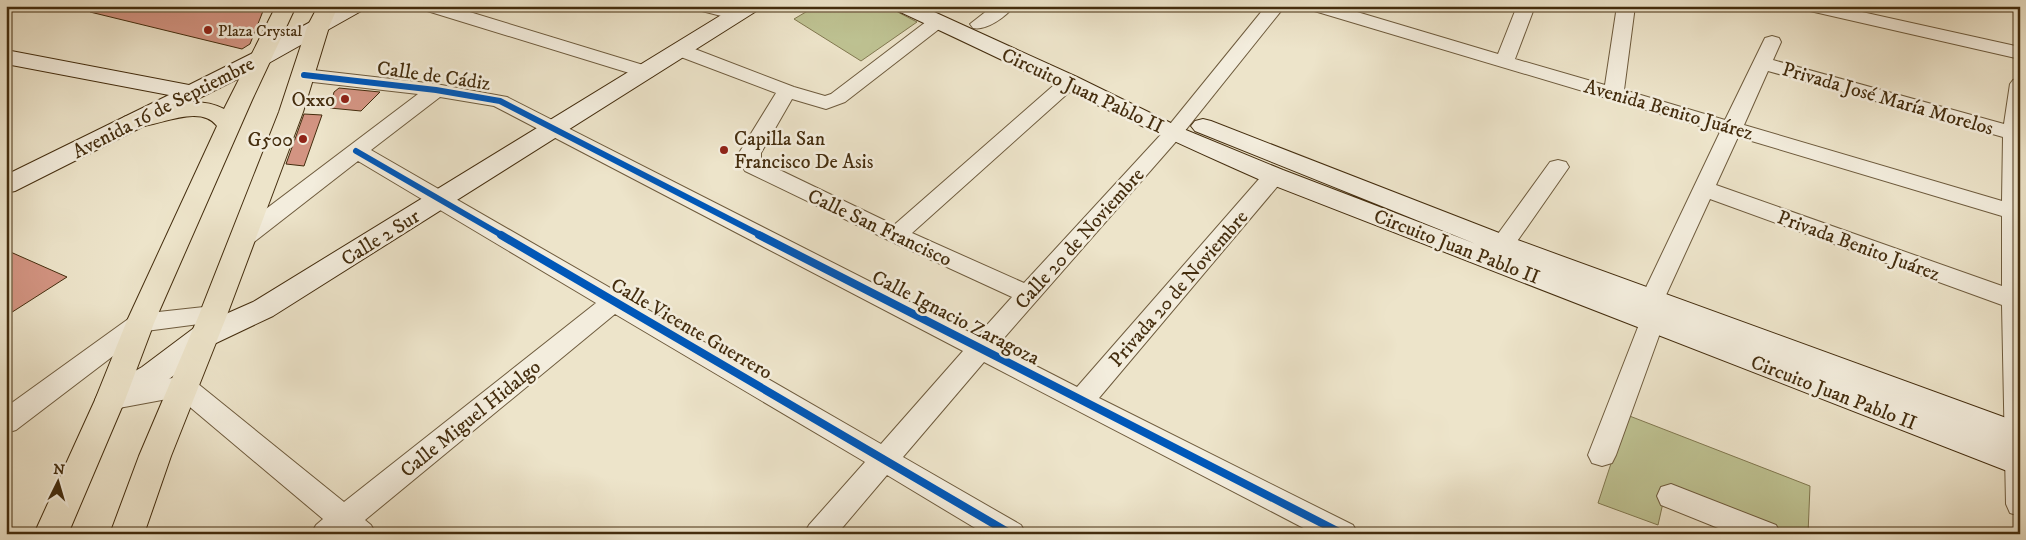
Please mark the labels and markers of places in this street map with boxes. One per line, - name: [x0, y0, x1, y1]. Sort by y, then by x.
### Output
- place label: Plaza Crystal: [218, 21, 302, 41]
- marker: Plaza Crystal: [202, 24, 214, 36]
- place label: Oxxo: [292, 88, 335, 113]
- marker: Oxxo: [339, 93, 351, 105]
- place label: Capilla San Francisco De Asis: [734, 127, 874, 175]
- place label: G500: [248, 128, 293, 153]
- marker: G500: [297, 133, 309, 145]
- marker: Capilla San Francisco De Asis: [718, 144, 730, 156]

